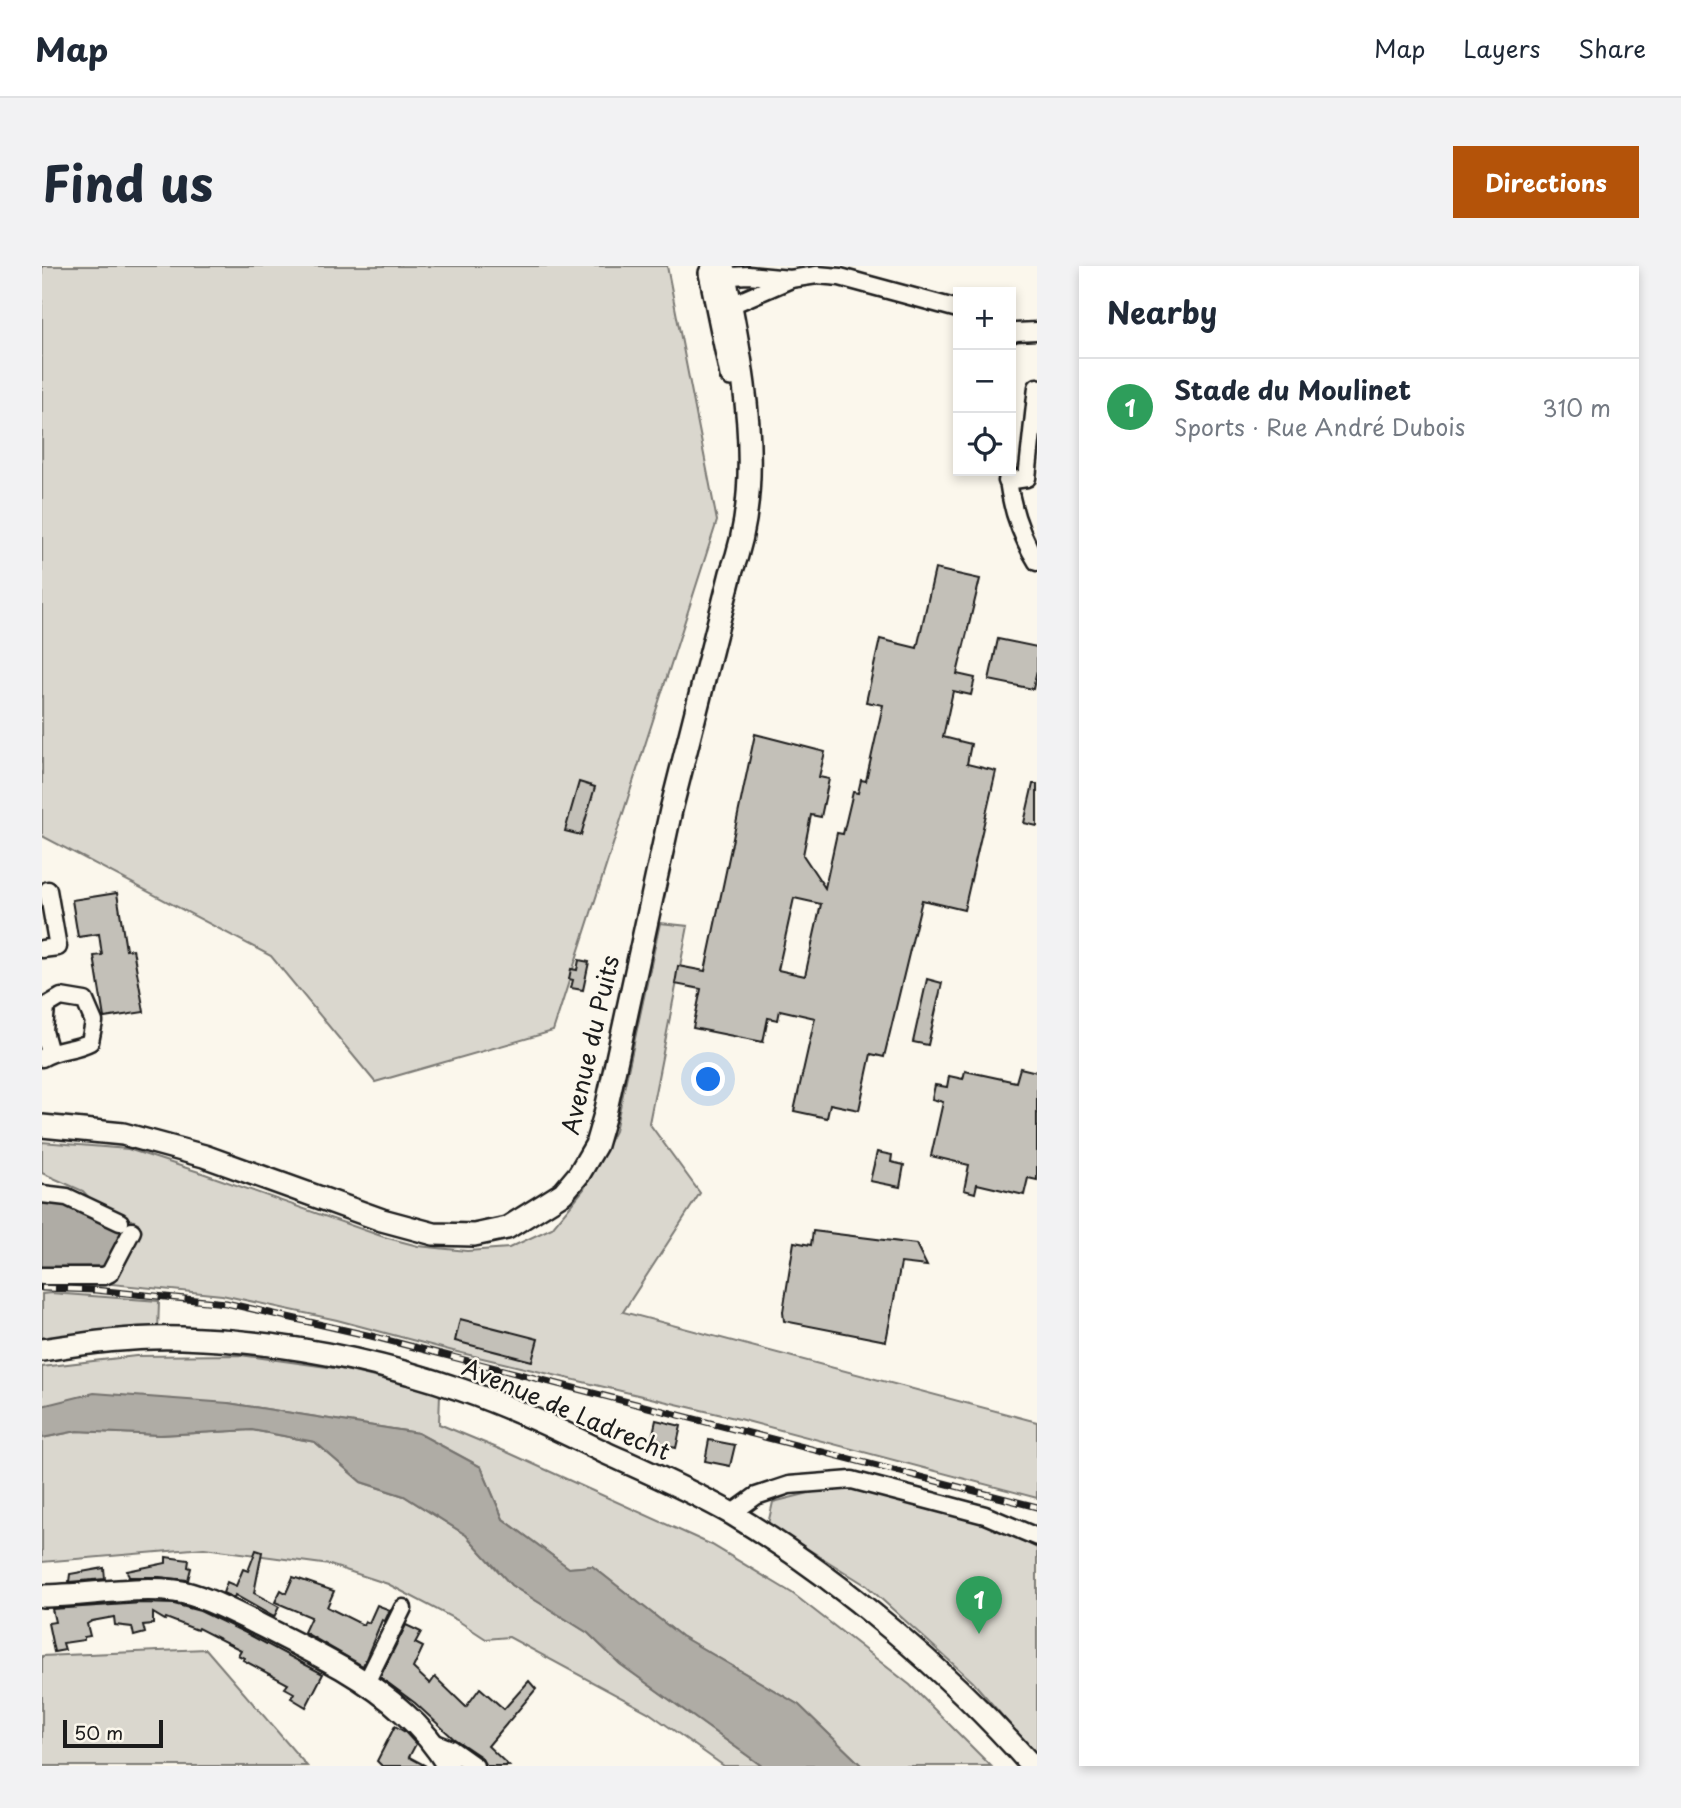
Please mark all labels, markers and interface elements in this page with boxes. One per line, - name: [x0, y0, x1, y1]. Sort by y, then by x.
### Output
- text: Map: [35, 23, 108, 73]
- text: Map: [1374, 30, 1425, 66]
- text: Layers: [1463, 30, 1540, 66]
- text: Share: [1578, 30, 1646, 66]
- text: Find us: [42, 145, 213, 219]
- button: Directions: [1453, 146, 1639, 218]
- map controls: [953, 287, 1016, 476]
- button: +: [953, 287, 1016, 350]
- text: Nearby: [1107, 289, 1217, 334]
- button: −: [953, 350, 1016, 413]
- text: Stade du Moulinet: [1174, 370, 1411, 409]
- text: 1: [1125, 390, 1136, 425]
- text: 310 m: [1542, 390, 1611, 425]
- text: Sports · Rue André Dubois: [1174, 409, 1465, 444]
- button: locate: [953, 413, 1016, 476]
- street label: Avenue du Puits: [551, 951, 627, 1138]
- your location: [691, 1062, 725, 1096]
- street label: Avenue de Ladrecht: [457, 1348, 676, 1468]
- pin: 1: [956, 1576, 1002, 1634]
- scale bar: [63, 1717, 163, 1749]
- text: 50 m: [74, 1718, 123, 1746]

